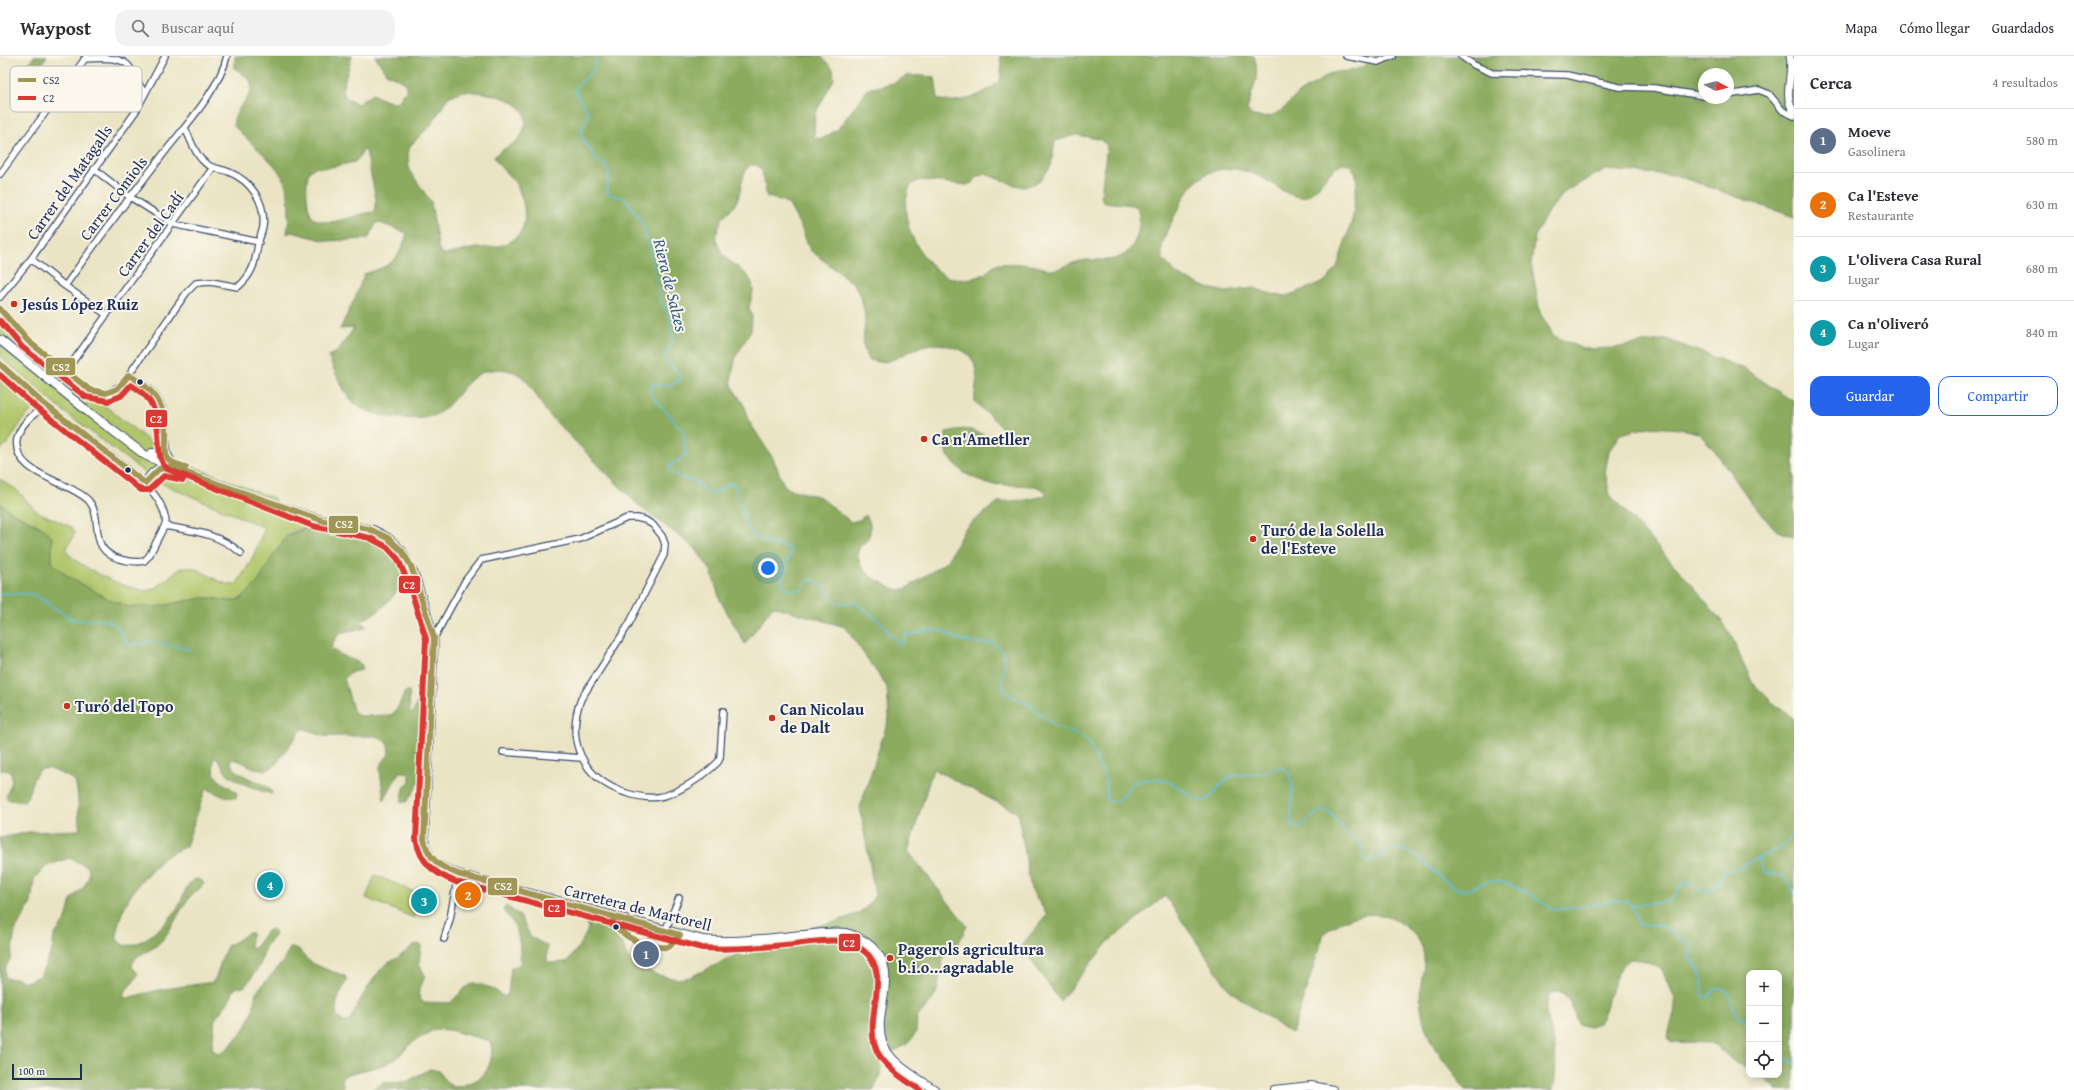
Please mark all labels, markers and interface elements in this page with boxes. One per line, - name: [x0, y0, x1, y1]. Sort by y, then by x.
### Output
- search box: [115, 10, 395, 46]
- text: Waypost: [20, 14, 91, 42]
- icon: search: [129, 17, 151, 39]
- text: Buscar aquí: [161, 17, 234, 38]
- text: Mapa: [1845, 18, 1877, 38]
- text: Cómo llegar: [1899, 18, 1970, 38]
- text: Guardados: [1992, 18, 2054, 38]
- legend: [10, 66, 142, 112]
- north arrow: [1698, 68, 1734, 104]
- text: Cerca: [1810, 70, 1852, 95]
- text: CS2: [43, 72, 60, 88]
- text: 4 resultados: [1992, 73, 2058, 92]
- text: C2: [43, 90, 54, 106]
- street label: Carrer del Matagalls: [20, 120, 118, 244]
- text: Moeve: [1848, 121, 1891, 142]
- text: 1: [1820, 131, 1826, 150]
- text: 580 m: [2026, 131, 2058, 150]
- text: Gasolinera: [1848, 142, 1906, 161]
- street label: Carrer Comiols: [73, 151, 153, 245]
- text: Ca l'Esteve: [1848, 185, 1919, 206]
- street label: Carrer del Cadí: [111, 186, 189, 282]
- text: 2: [1820, 195, 1826, 214]
- text: 630 m: [2026, 195, 2058, 214]
- text: Restaurante: [1848, 206, 1914, 225]
- water label: Riera de Salzes: [647, 235, 695, 335]
- text: L'Olivera Casa Rural: [1848, 249, 1982, 270]
- text: 3: [1820, 259, 1826, 278]
- text: 680 m: [2026, 259, 2058, 278]
- text: Lugar: [1848, 270, 1879, 289]
- place label: Jesús López Ruiz: [19, 292, 139, 316]
- marker: Jesús López Ruiz: [9, 299, 19, 309]
- text: Ca n'Oliveró: [1848, 313, 1929, 334]
- text: 4: [1820, 323, 1826, 342]
- text: 840 m: [2026, 323, 2058, 342]
- text: Lugar: [1848, 334, 1879, 353]
- line badge: CS2: [45, 357, 76, 376]
- text: CS2: [52, 359, 70, 375]
- button: Guardar: [1810, 376, 1930, 416]
- button: Compartir: [1938, 376, 2058, 416]
- unlabelled marker: [135, 377, 145, 387]
- line badge: C2: [145, 409, 168, 428]
- text: C2: [150, 411, 162, 427]
- place label: Ca n'Ametller: [932, 427, 1030, 451]
- marker: Ca n'Ametller: [919, 434, 929, 444]
- unlabelled marker: [123, 465, 133, 475]
- line badge: CS2: [328, 515, 359, 534]
- text: CS2: [335, 516, 353, 532]
- place label: Turó de la Solella de l'Esteve: [1261, 518, 1385, 560]
- marker: Turó de la Solella de l'Esteve: [1248, 534, 1258, 544]
- your location: [758, 558, 778, 578]
- line badge: C2: [398, 575, 421, 594]
- text: C2: [403, 577, 415, 593]
- place label: Turó del Topo: [75, 694, 174, 718]
- place label: Can Nicolau de Dalt: [780, 697, 865, 739]
- marker: Turó del Topo: [62, 701, 72, 711]
- marker: Can Nicolau de Dalt: [767, 713, 777, 723]
- pin: 4: [257, 870, 283, 900]
- line badge: CS2: [487, 877, 518, 896]
- street label: Carretera de Martorell: [562, 877, 715, 937]
- text: CS2: [494, 878, 512, 894]
- pin: 2: [455, 880, 481, 910]
- pin: 3: [411, 886, 437, 916]
- line badge: C2: [543, 899, 566, 918]
- text: C2: [548, 900, 560, 916]
- unlabelled marker: [611, 922, 621, 932]
- line badge: C2: [838, 933, 861, 952]
- text: C2: [843, 935, 855, 951]
- place label: Pagerols agricultura b.i.o...agradable: [898, 937, 1045, 979]
- pin: 1: [633, 939, 659, 969]
- marker: Pagerols agricultura b.i.o...agradable: [885, 953, 895, 963]
- map controls: [1746, 970, 1782, 1078]
- button: +: [1746, 970, 1782, 1006]
- button: −: [1746, 1006, 1782, 1042]
- button: locate: [1746, 1042, 1782, 1078]
- scale bar: [12, 1062, 82, 1081]
- text: 100 m: [18, 1063, 45, 1079]

